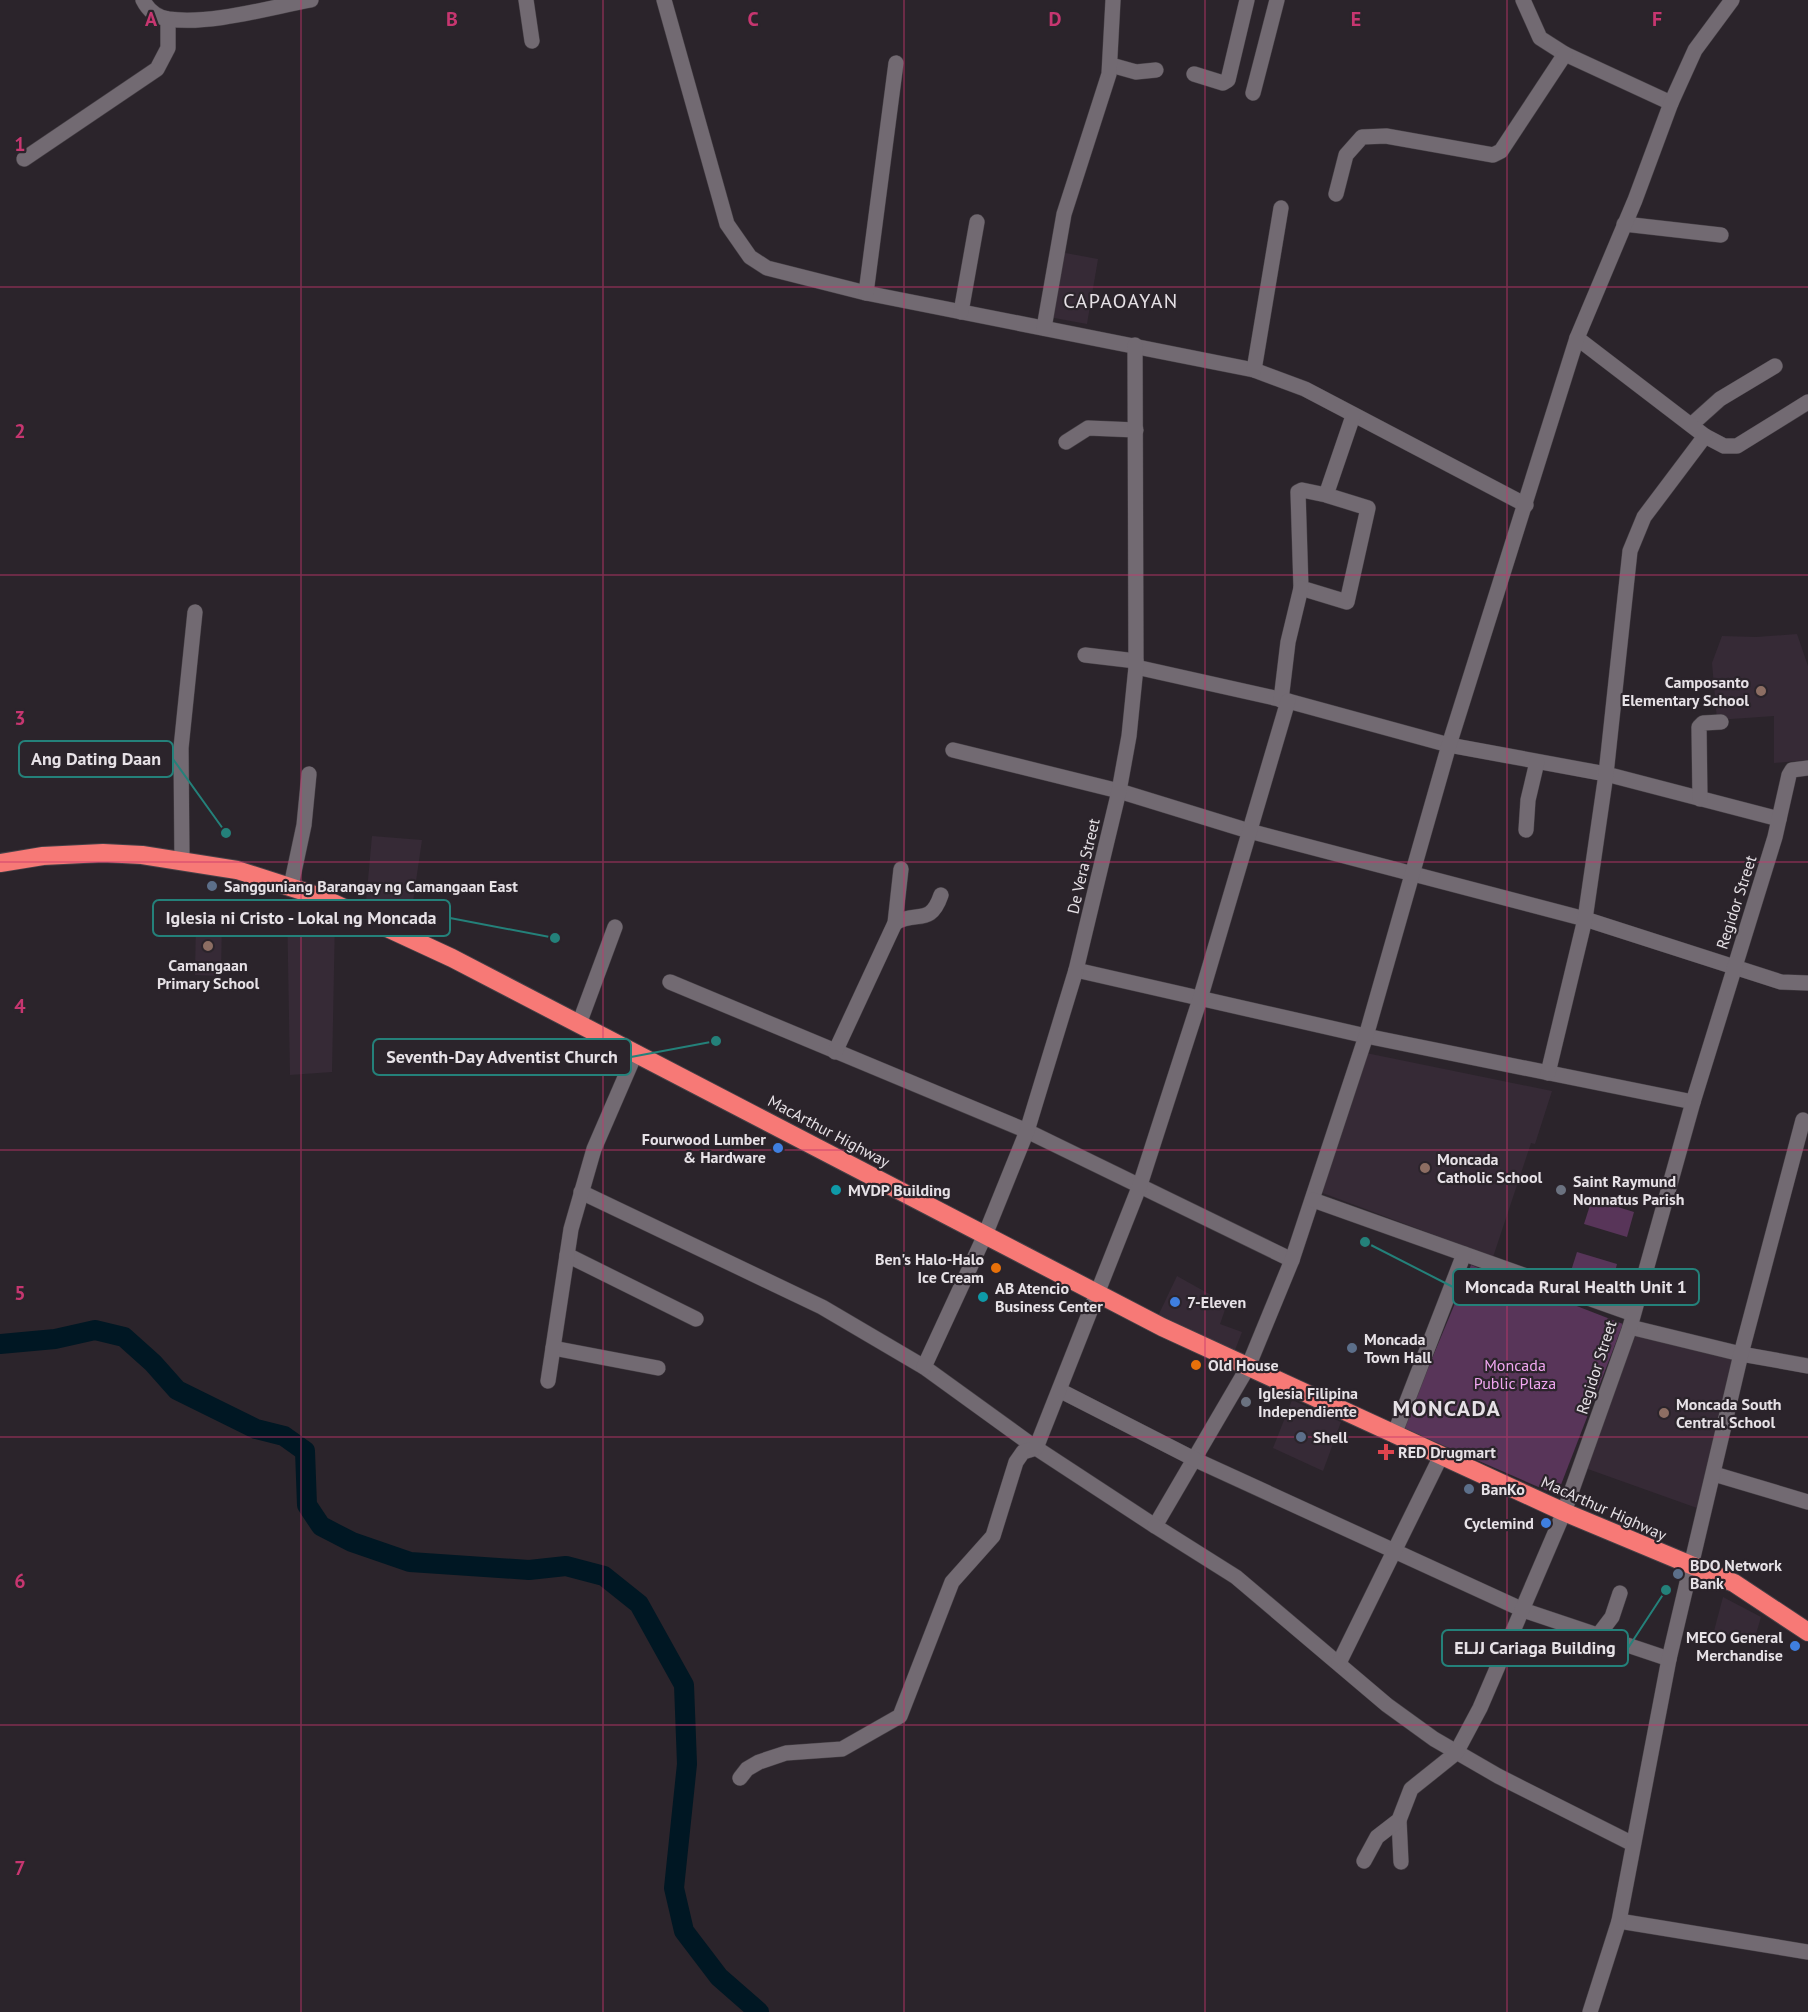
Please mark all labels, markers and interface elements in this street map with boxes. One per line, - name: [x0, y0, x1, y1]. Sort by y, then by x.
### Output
- text: A: [145, 6, 158, 32]
- text: B: [446, 6, 458, 32]
- text: C: [747, 6, 759, 32]
- text: D: [1049, 6, 1062, 32]
- text: E: [1351, 6, 1361, 32]
- text: F: [1652, 6, 1662, 32]
- text: 1: [14, 131, 26, 157]
- district label: CAPAOAYAN: [1063, 288, 1179, 314]
- text: 2: [14, 418, 26, 444]
- place label: Camposanto Elementary School: [1622, 672, 1749, 710]
- marker: Camposanto Elementary School: [1754, 684, 1768, 698]
- text: 3: [14, 705, 26, 731]
- callout: Ang Dating Daan: [19, 741, 173, 777]
- text: Ang Dating Daan: [31, 747, 161, 770]
- street label: De Vera Street: [1062, 816, 1104, 916]
- street label: Regidor Street: [1711, 852, 1761, 951]
- place label: Sangguniang Barangay ng Camangaan East: [224, 876, 518, 896]
- marker: Sangguniang Barangay ng Camangaan East: [205, 879, 219, 893]
- callout: Iglesia ni Cristo - Lokal ng Moncada: [153, 900, 450, 936]
- text: Iglesia ni Cristo - Lokal ng Moncada: [165, 906, 437, 929]
- marker: Camangaan Primary School: [201, 939, 215, 953]
- place label: Camangaan Primary School: [157, 955, 259, 993]
- text: 4: [14, 993, 26, 1019]
- callout: Seventh-Day Adventist Church: [373, 1039, 631, 1075]
- text: Seventh-Day Adventist Church: [386, 1045, 618, 1068]
- street label: MacArthur Highway: [765, 1090, 894, 1172]
- place label: Fourwood Lumber & Hardware: [642, 1129, 766, 1167]
- marker: Fourwood Lumber & Hardware: [771, 1141, 785, 1155]
- place label: Moncada Catholic School: [1437, 1149, 1543, 1187]
- marker: Moncada Catholic School: [1418, 1161, 1432, 1175]
- place label: Saint Raymund Nonnatus Parish: [1573, 1171, 1685, 1209]
- place label: MVDP Building: [848, 1180, 951, 1200]
- marker: MVDP Building: [829, 1183, 843, 1197]
- marker: Saint Raymund Nonnatus Parish: [1554, 1183, 1568, 1197]
- place label: Ben's Halo-Halo Ice Cream: [875, 1249, 984, 1287]
- marker: Ben's Halo-Halo Ice Cream: [989, 1261, 1003, 1275]
- callout: Moncada Rural Health Unit 1: [1453, 1269, 1699, 1305]
- text: Moncada Rural Health Unit 1: [1465, 1275, 1687, 1298]
- place label: AB Atencio Business Center: [995, 1278, 1103, 1316]
- text: 5: [14, 1280, 26, 1306]
- marker: AB Atencio Business Center: [976, 1290, 990, 1304]
- place label: 7-Eleven: [1187, 1292, 1246, 1312]
- marker: 7-Eleven: [1168, 1295, 1182, 1309]
- street label: Regidor Street: [1571, 1317, 1621, 1416]
- place label: Moncada Town Hall: [1364, 1329, 1432, 1367]
- marker: Moncada Town Hall: [1345, 1341, 1359, 1355]
- place label: Old House: [1208, 1355, 1279, 1375]
- park label: Moncada Public Plaza: [1474, 1355, 1556, 1393]
- marker: Old House: [1189, 1358, 1203, 1372]
- place label: Iglesia Filipina Independiente: [1258, 1383, 1358, 1421]
- district label: MONCADA: [1393, 1394, 1501, 1422]
- place label: Moncada South Central School: [1676, 1394, 1782, 1432]
- marker: Iglesia Filipina Independiente: [1239, 1395, 1253, 1409]
- marker: Moncada South Central School: [1657, 1406, 1671, 1420]
- place label: Shell: [1313, 1427, 1348, 1447]
- marker: Shell: [1294, 1430, 1308, 1444]
- place label: RED Drugmart: [1398, 1442, 1496, 1462]
- marker: RED Drugmart: [1379, 1445, 1393, 1459]
- street label: MacArthur Highway: [1538, 1471, 1670, 1545]
- place label: BanKo: [1481, 1479, 1525, 1499]
- marker: BanKo: [1462, 1482, 1476, 1496]
- place label: Cyclemind: [1464, 1513, 1534, 1533]
- marker: Cyclemind: [1539, 1516, 1553, 1530]
- place label: BDO Network Bank: [1690, 1555, 1782, 1593]
- marker: BDO Network Bank: [1671, 1567, 1685, 1581]
- text: 6: [14, 1568, 26, 1594]
- place label: MECO General Merchandise: [1686, 1627, 1783, 1665]
- callout: ELJJ Cariaga Building: [1442, 1630, 1628, 1666]
- text: ELJJ Cariaga Building: [1454, 1636, 1616, 1659]
- marker: MECO General Merchandise: [1788, 1639, 1802, 1653]
- text: 7: [14, 1855, 26, 1881]

